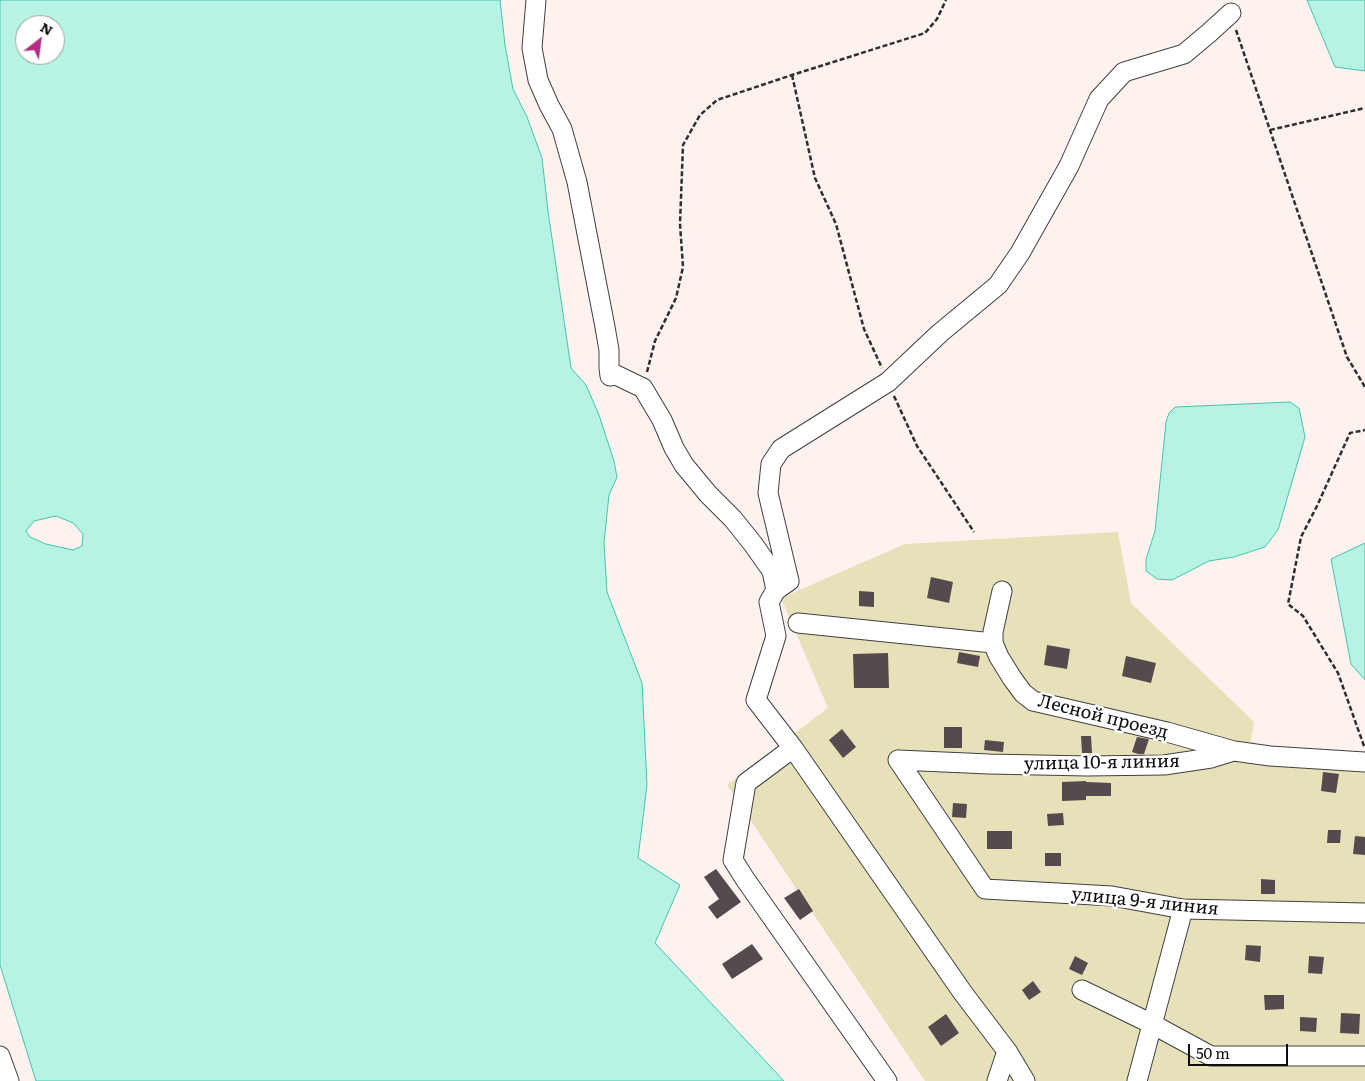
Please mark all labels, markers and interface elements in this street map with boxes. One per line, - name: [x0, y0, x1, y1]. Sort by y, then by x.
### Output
- north arrow: [15, 15, 65, 65]
- text: N: [37, 16, 57, 39]
- street label: Лесной проезд: [1036, 690, 1170, 744]
- street label: улица 10-я линия: [1024, 751, 1180, 775]
- street label: улица 9-я линия: [1070, 884, 1220, 920]
- scale bar: [1190, 1034, 1290, 1066]
- text: 50 m: [1196, 1041, 1230, 1064]

